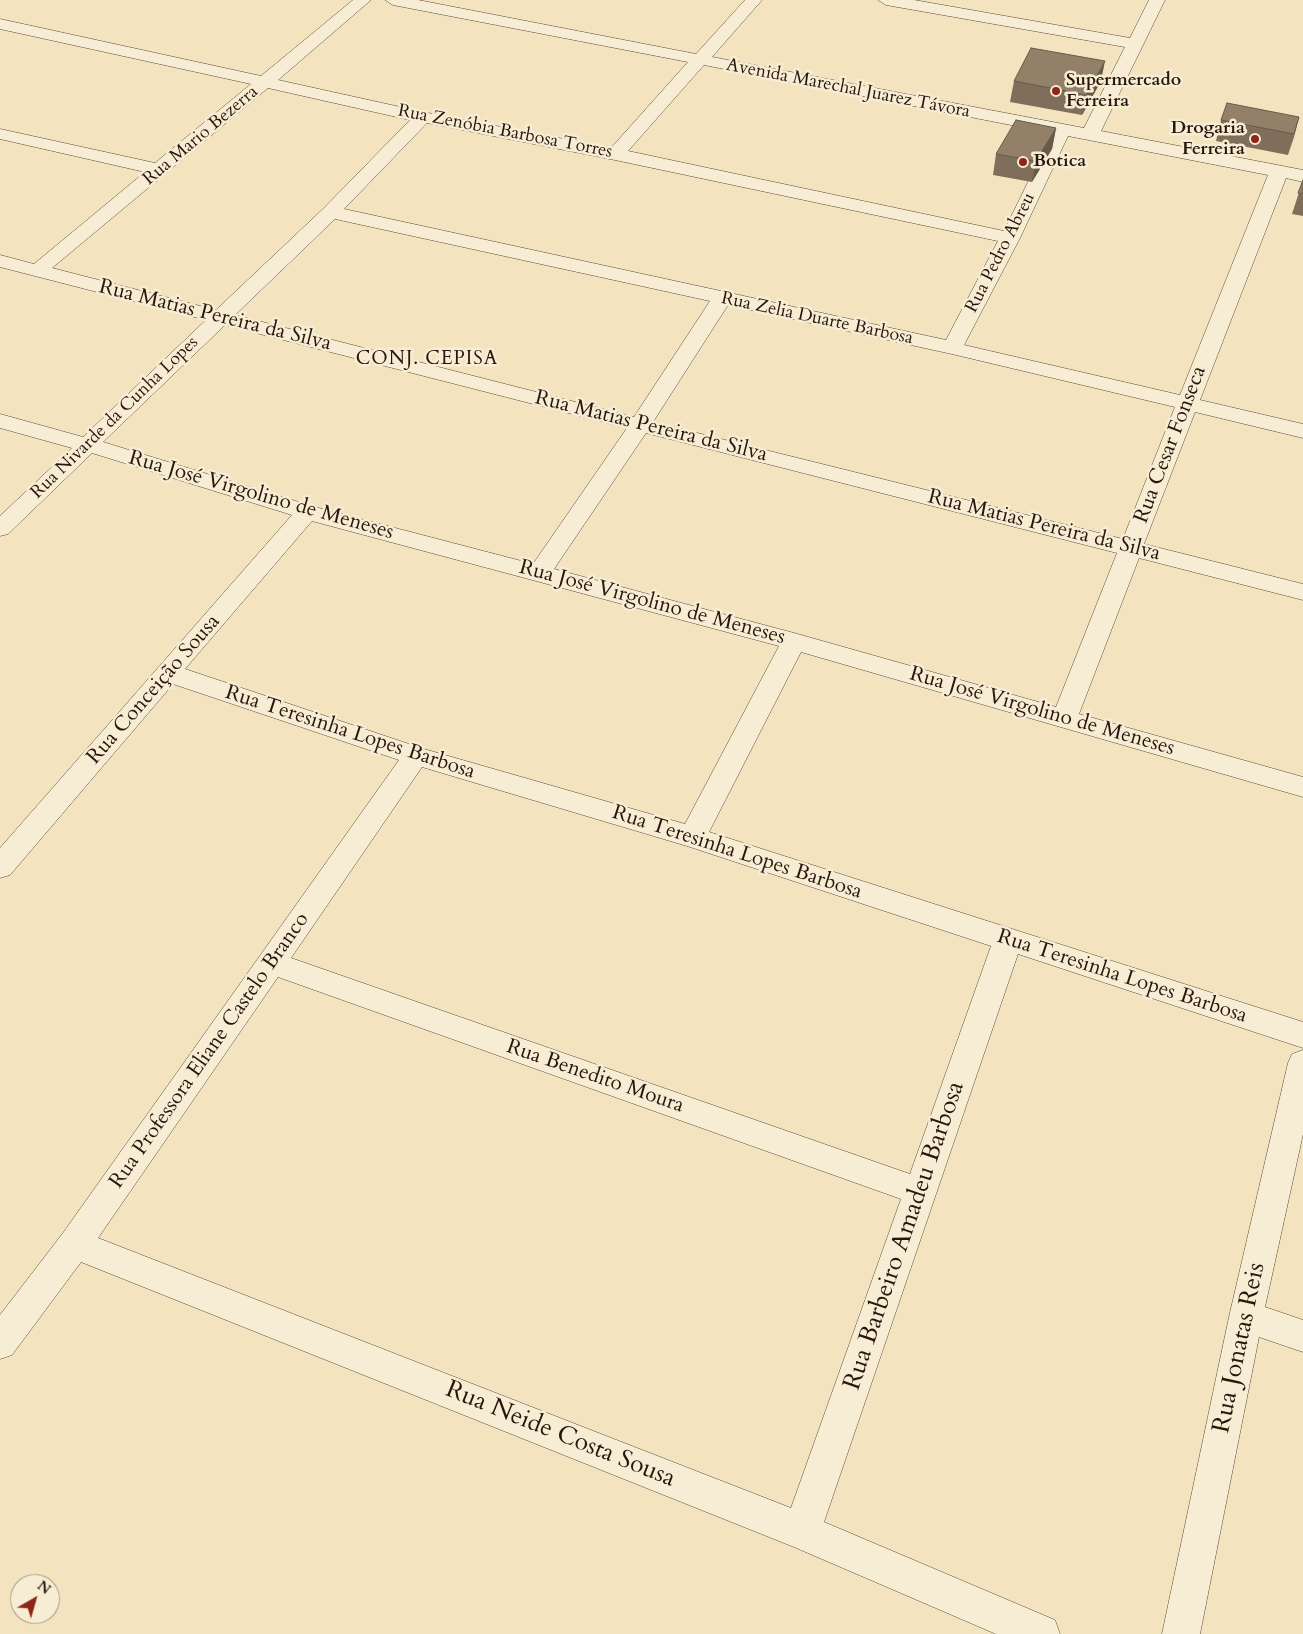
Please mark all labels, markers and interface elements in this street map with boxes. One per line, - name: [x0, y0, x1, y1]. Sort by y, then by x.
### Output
- street label: Avenida Marechal Juarez Távora: [724, 55, 972, 123]
- place label: Supermercado Ferreira: [1066, 70, 1181, 112]
- street label: Rua Mario Bezerra: [139, 82, 263, 190]
- marker: Supermercado Ferreira: [1050, 85, 1062, 97]
- street label: Rua Zenóbia Barbosa Torres: [396, 101, 614, 163]
- place label: Drogaria Ferreira: [1171, 118, 1245, 160]
- marker: Drogaria Ferreira: [1249, 133, 1261, 145]
- place label: Botica: [1033, 151, 1086, 173]
- marker: Botica: [1017, 156, 1029, 168]
- street label: Rua Pedro Abreu: [962, 189, 1040, 317]
- street label: Rua Matias Pereira da Silva: [96, 275, 334, 357]
- street label: Rua Zelia Duarte Barbosa: [719, 288, 915, 350]
- street label: Rua Nivarde da Cunha Lopes: [27, 332, 203, 504]
- district label: CONJ. CEPISA: [354, 349, 500, 371]
- street label: Rua Cesar Fonseca: [1129, 363, 1213, 527]
- street label: Rua Matias Pereira da Silva: [532, 386, 770, 468]
- street label: Rua José Virgolino de Meneses: [126, 446, 396, 546]
- street label: Rua Matias Pereira da Silva: [925, 485, 1163, 567]
- street label: Rua José Virgolino de Meneses: [516, 555, 788, 651]
- street label: Rua Conceição Sousa: [82, 610, 226, 770]
- street label: Rua José Virgolino de Meneses: [907, 662, 1177, 762]
- street label: Rua Teresinha Lopes Barbosa: [222, 681, 478, 785]
- street label: Rua Teresinha Lopes Barbosa: [609, 801, 865, 905]
- street label: Rua Professora Eliane Castelo Branco: [105, 908, 315, 1194]
- street label: Rua Teresinha Lopes Barbosa: [994, 925, 1250, 1029]
- street label: Rua Benedito Moura: [503, 1035, 687, 1119]
- street label: Rua Barbeiro Amadeu Barbosa: [838, 1078, 972, 1394]
- street label: Rua Jonatas Reis: [1207, 1260, 1273, 1436]
- street label: Rua Neide Costa Sousa: [441, 1375, 679, 1495]
- north arrow: [10, 1574, 60, 1624]
- text: N: [33, 1576, 55, 1599]

